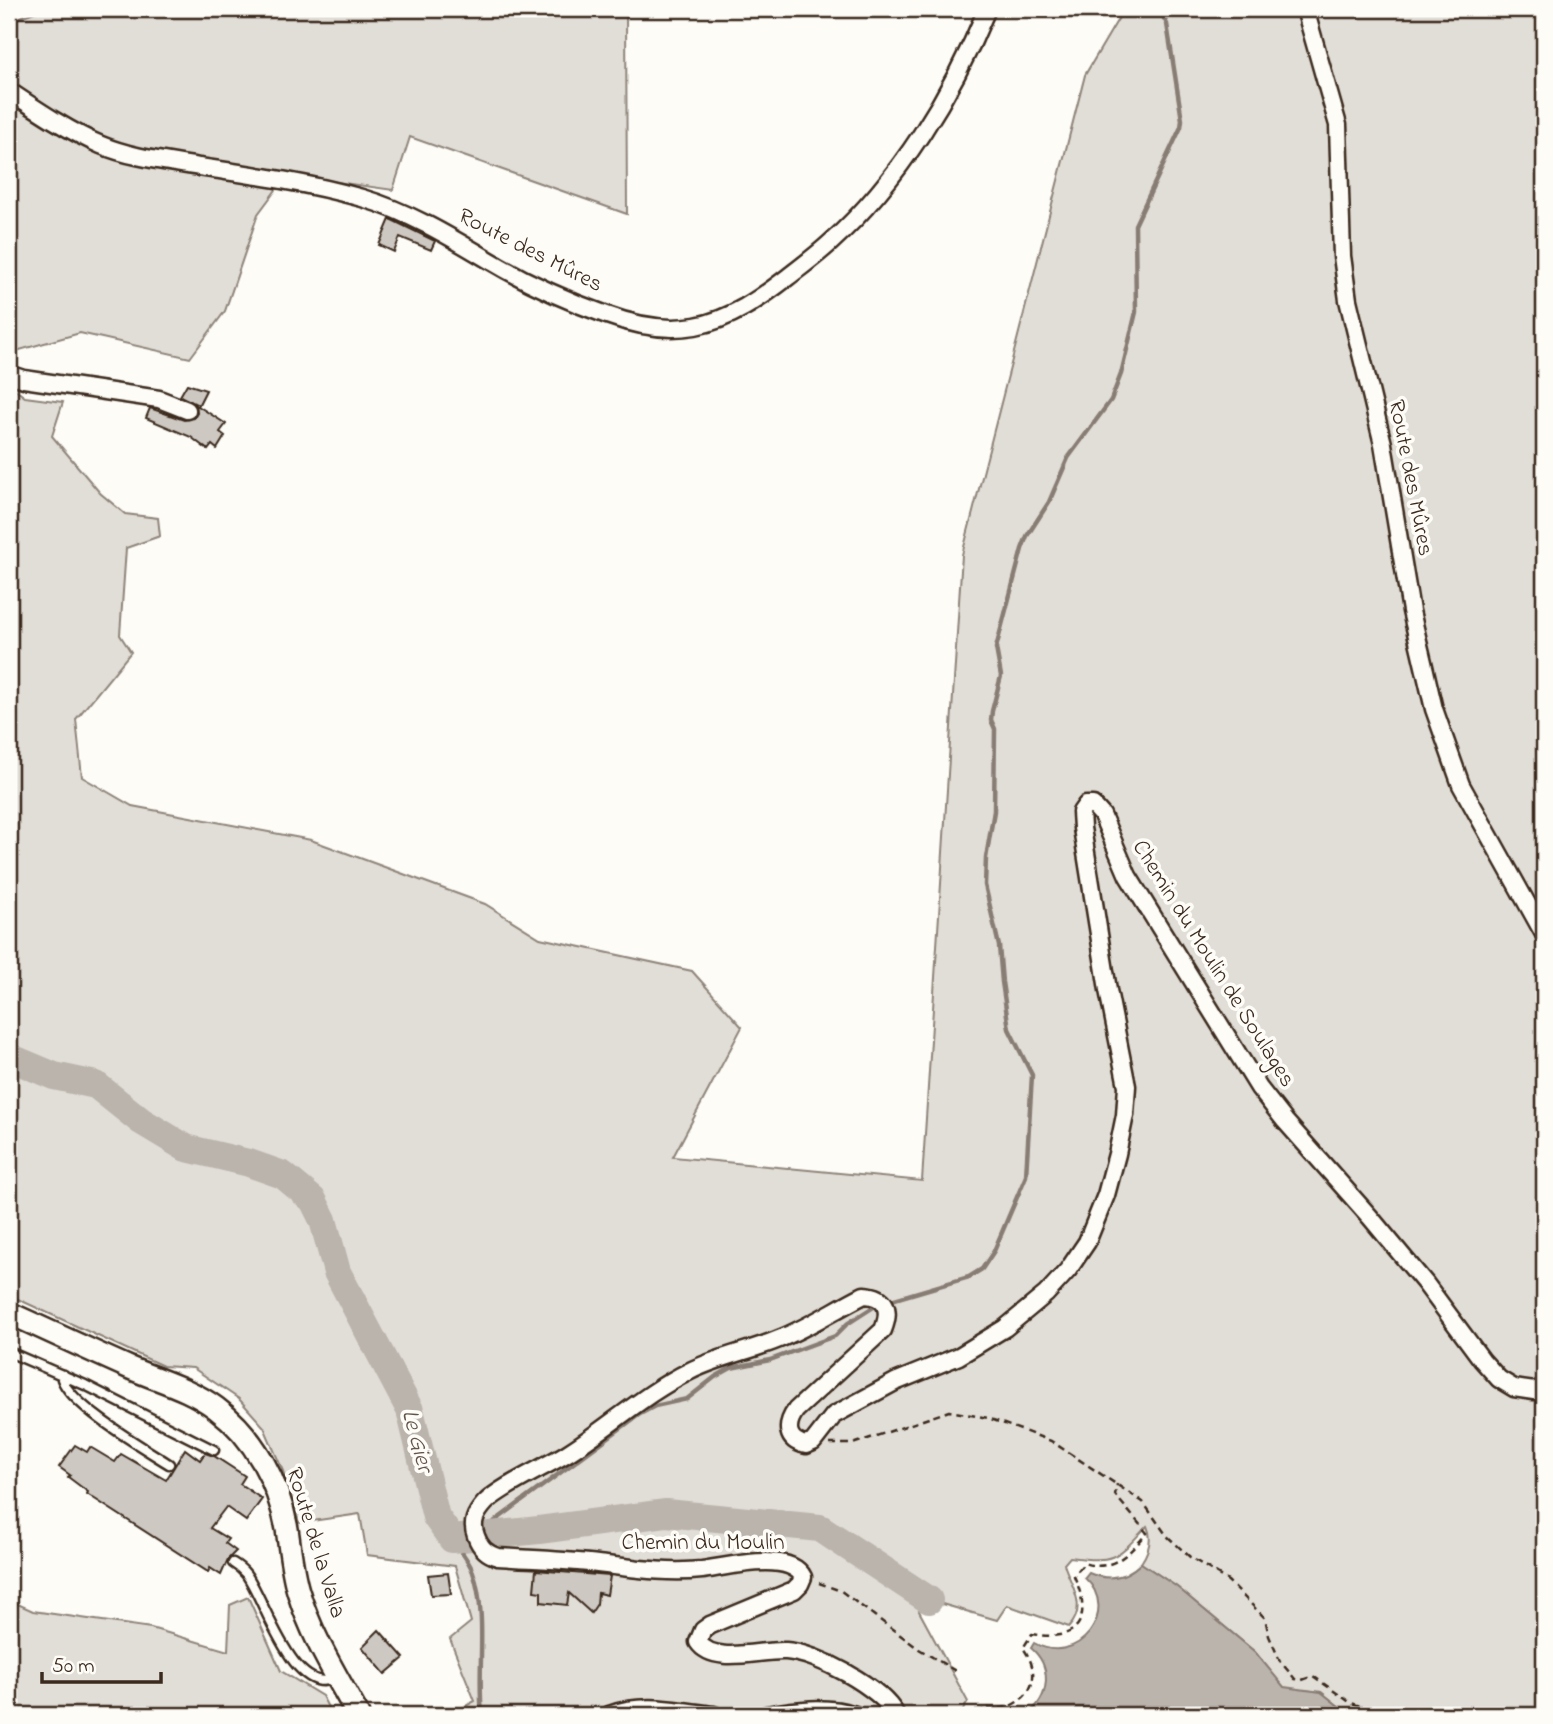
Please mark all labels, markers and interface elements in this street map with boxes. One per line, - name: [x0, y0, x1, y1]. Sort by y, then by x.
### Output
- street label: Route des Mûres: [452, 200, 608, 302]
- street label: Route des Mûres: [1379, 397, 1441, 559]
- street label: Chemin du Moulin de Soulages: [1122, 834, 1303, 1095]
- water label: Le Gier: [391, 1406, 442, 1479]
- street label: Route de la Valla: [276, 1464, 354, 1622]
- street label: Chemin du Moulin: [621, 1527, 785, 1560]
- scale bar: [42, 1640, 161, 1684]
- text: 50 m: [52, 1652, 95, 1682]

